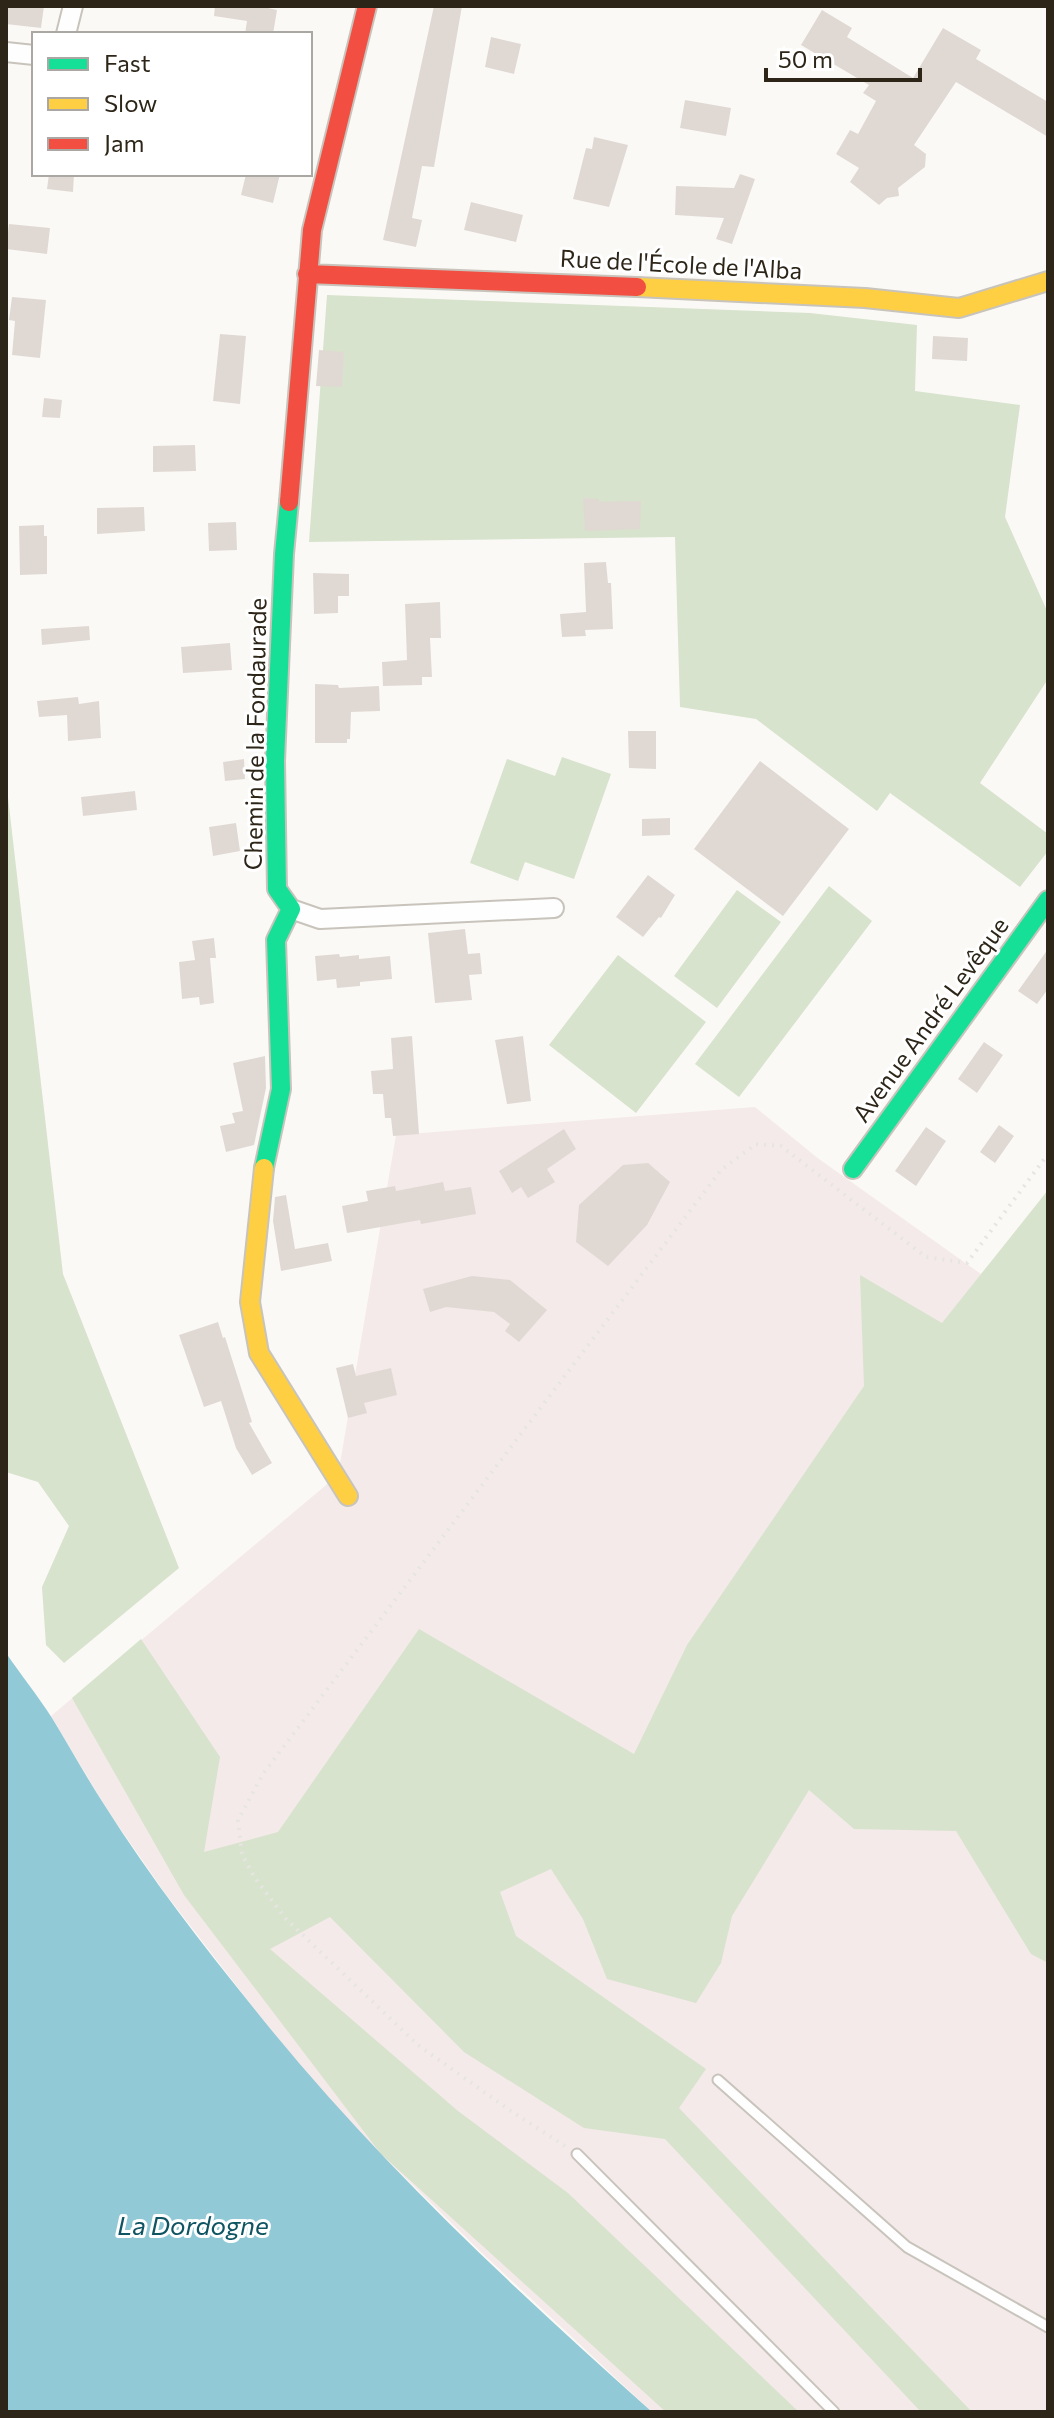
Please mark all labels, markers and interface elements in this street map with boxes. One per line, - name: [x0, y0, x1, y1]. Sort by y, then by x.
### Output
- legend: [32, 32, 312, 176]
- scale bar: [766, 32, 920, 82]
- text: 50 m: [778, 44, 833, 73]
- text: Fast: [104, 48, 151, 77]
- text: Slow: [104, 88, 157, 117]
- text: Jam: [104, 128, 144, 157]
- street label: Rue de l'École de l'Alba: [559, 243, 803, 284]
- street label: Chemin de la Fondaurade: [238, 598, 271, 870]
- street label: Avenue André Levêque: [846, 911, 1014, 1127]
- water label: La Dordogne: [117, 2209, 269, 2240]

